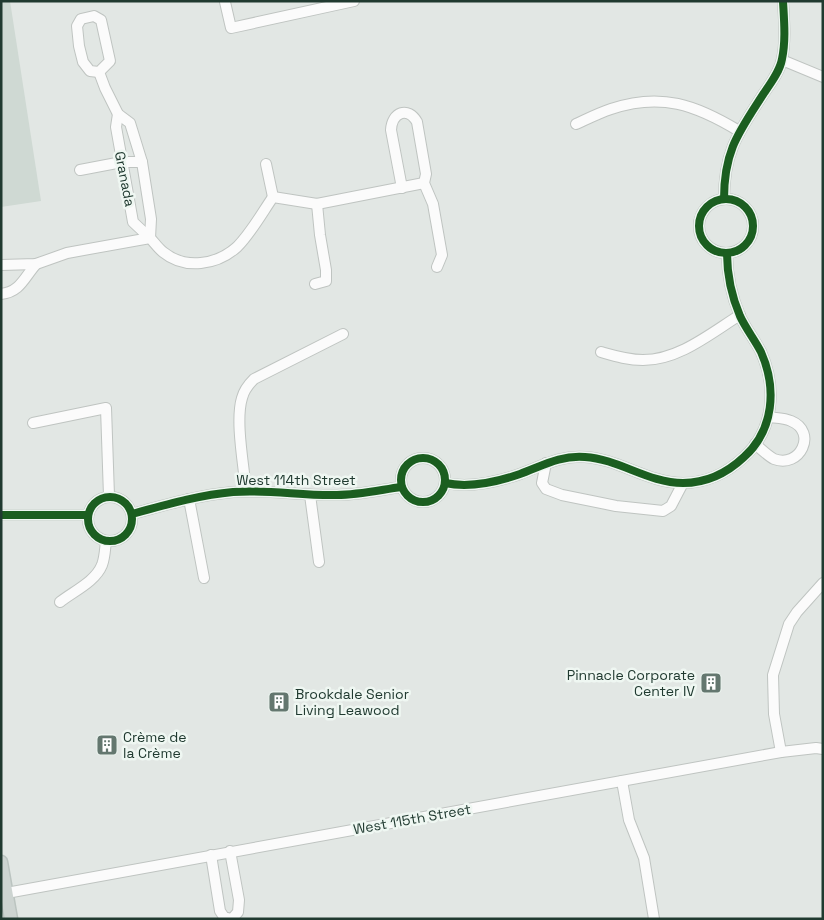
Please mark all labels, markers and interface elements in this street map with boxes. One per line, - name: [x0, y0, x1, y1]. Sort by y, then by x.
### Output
- street label: Granada: [111, 150, 139, 208]
- street label: West 114th Street: [236, 471, 356, 489]
- place label: Pinnacle Corporate Center IV: [567, 666, 695, 700]
- building icon: Pinnacle Corporate Center IV: [699, 671, 723, 695]
- place label: Brookdale Senior Living Leawood: [295, 685, 409, 719]
- building icon: Brookdale Senior Living Leawood: [267, 690, 291, 714]
- place label: Crème de la Crème: [123, 728, 187, 762]
- building icon: Crème de la Crème: [95, 733, 119, 757]
- street label: West 115th Street: [352, 800, 472, 838]

